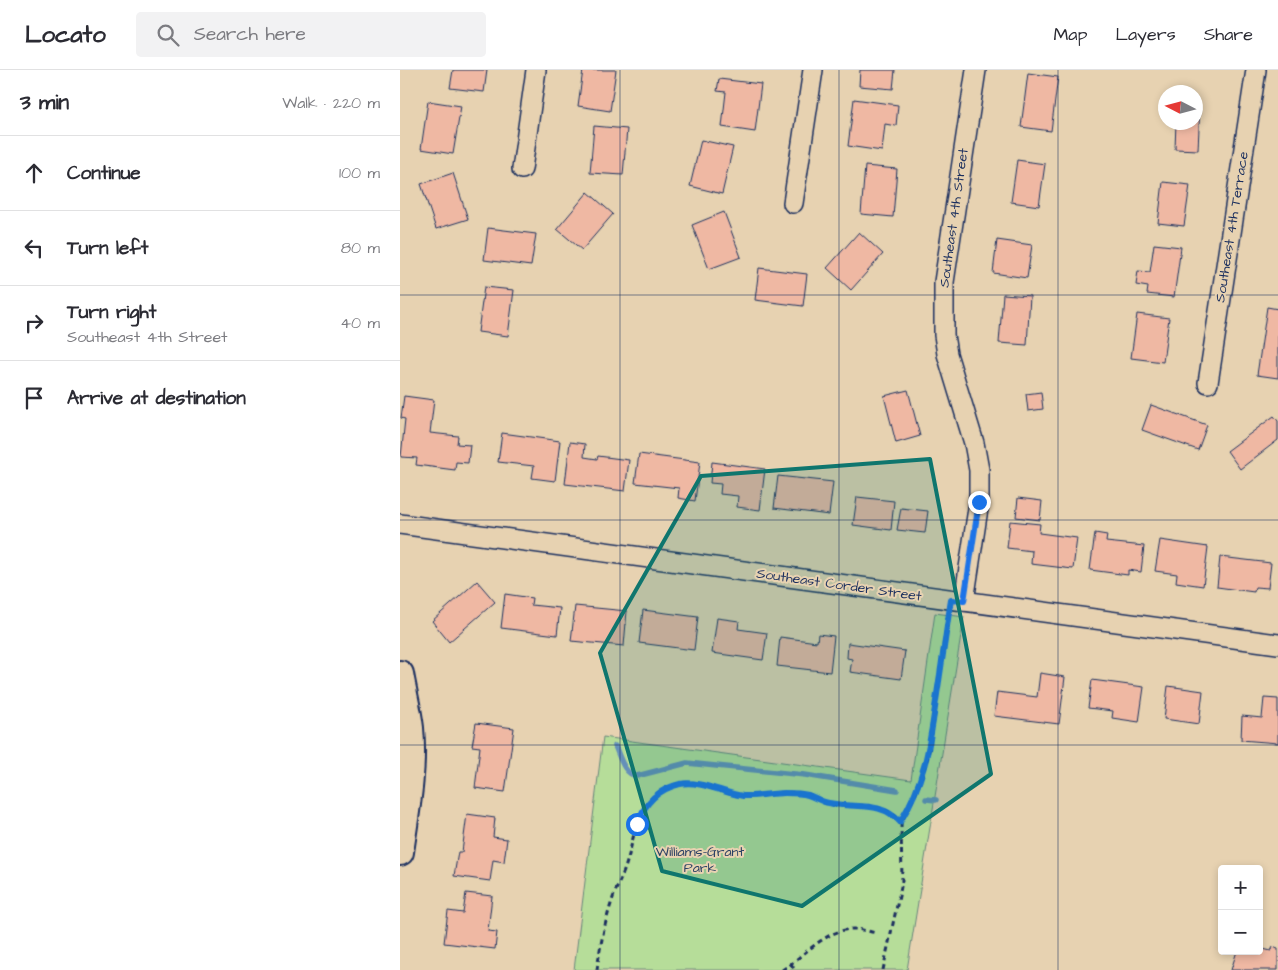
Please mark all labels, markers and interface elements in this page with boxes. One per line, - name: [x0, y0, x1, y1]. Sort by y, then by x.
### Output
- search box: [136, 12, 486, 57]
- text: Locato: [25, 18, 106, 52]
- icon: search: [154, 21, 182, 49]
- text: Search here: [194, 21, 306, 48]
- text: Map: [1053, 22, 1087, 47]
- text: Layers: [1115, 22, 1176, 47]
- text: Share: [1204, 22, 1253, 47]
- north arrow: [1158, 85, 1203, 130]
- text: 3 min: [20, 88, 69, 117]
- text: Walk · 220 m: [282, 92, 380, 114]
- street label: Southeast 4th Street: [934, 147, 974, 289]
- street label: Southeast 4th Terrace: [1210, 150, 1254, 304]
- icon: ahead: [20, 159, 48, 187]
- text: Continue: [67, 160, 141, 187]
- text: 100 m: [339, 162, 380, 184]
- icon: left: [20, 234, 48, 262]
- text: Turn left: [67, 235, 148, 262]
- text: 80 m: [341, 237, 380, 259]
- text: Turn right: [67, 299, 156, 326]
- icon: right: [20, 309, 48, 337]
- text: 40 m: [340, 312, 380, 334]
- text: Southeast 4th Street: [67, 326, 228, 348]
- icon: arrive: [20, 384, 48, 412]
- text: Arrive at destination: [67, 385, 246, 412]
- route end: [968, 491, 991, 514]
- street label: Southeast Corder Street: [755, 564, 923, 607]
- route start: [626, 813, 649, 836]
- park label: Williams-Grant Park: [656, 842, 745, 878]
- map controls: [1218, 865, 1263, 955]
- button: +: [1218, 865, 1263, 910]
- button: −: [1218, 910, 1263, 955]

